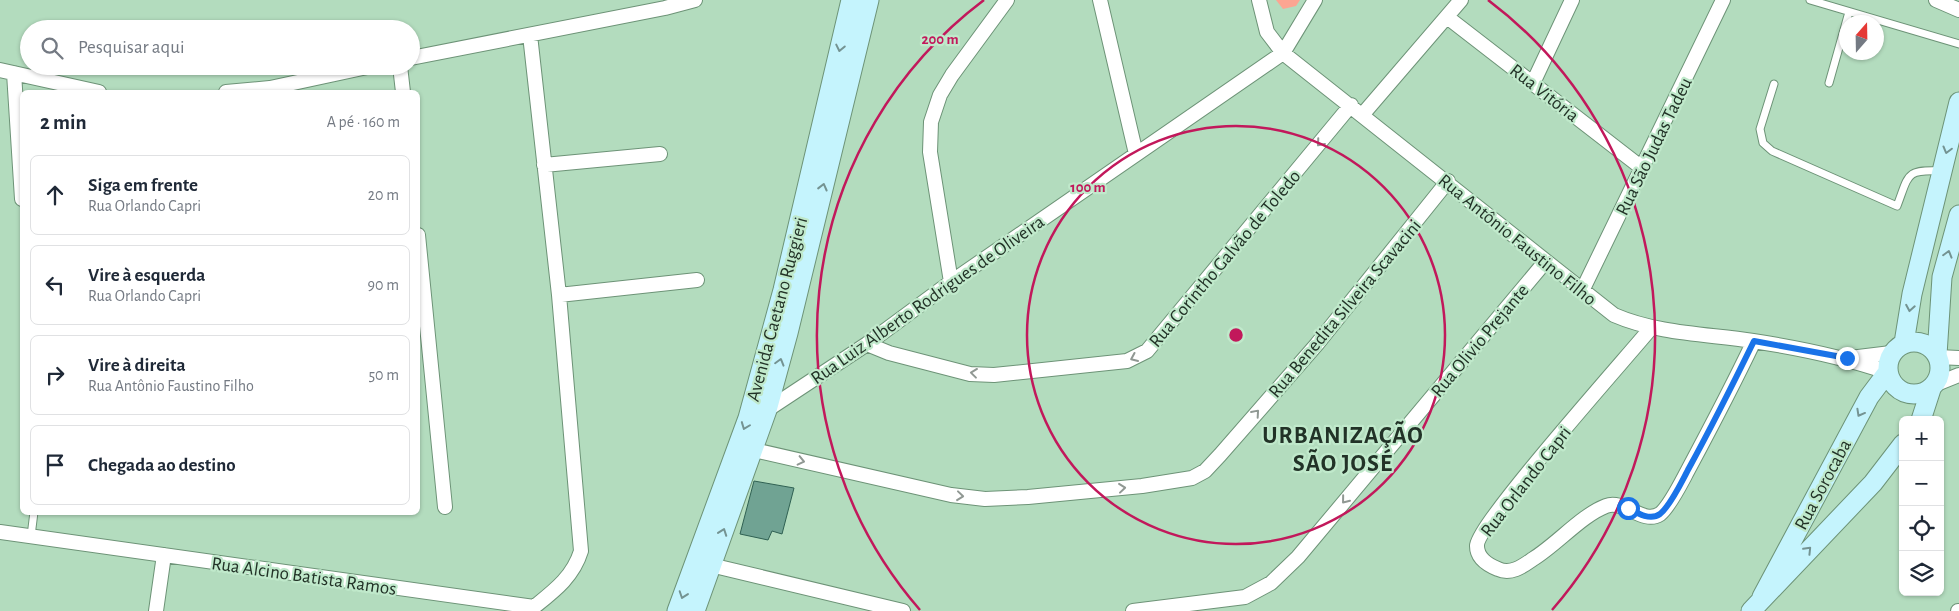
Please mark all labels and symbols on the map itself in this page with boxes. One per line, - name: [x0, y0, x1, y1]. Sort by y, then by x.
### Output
- north arrow: [1839, 15, 1884, 60]
- text: 200 m: [921, 32, 959, 47]
- one-way arrow: [835, 43, 846, 52]
- street label: Rua Vitória: [1506, 61, 1582, 126]
- street label: Rua São Judas Tadeu: [1613, 74, 1696, 219]
- one-way arrow: [1317, 137, 1326, 146]
- one-way arrow: [1942, 145, 1953, 154]
- street label: Rua Corintho Galvão de Toledo: [1146, 167, 1305, 351]
- street label: Rua Antônio Faustino Filho: [1435, 171, 1600, 310]
- text: 100 m: [1070, 180, 1106, 195]
- one-way arrow: [817, 182, 828, 191]
- street label: Rua Luiz Alberto Rodrigues de Oliveira: [808, 212, 1048, 388]
- street label: Avenida Caetano Ruggieri: [744, 215, 811, 404]
- street label: Rua Benedita Silveira Scavacini: [1265, 216, 1425, 402]
- one-way arrow: [1942, 250, 1953, 259]
- street label: Rua Olivio Prejante: [1428, 281, 1533, 401]
- one-way arrow: [1905, 303, 1916, 312]
- centre of rings: [1227, 326, 1245, 344]
- route end: [1836, 347, 1859, 370]
- one-way arrow: [1130, 351, 1139, 362]
- one-way arrow: [775, 358, 785, 366]
- one-way arrow: [969, 369, 978, 379]
- one-way arrow: [1856, 408, 1866, 417]
- one-way arrow: [1250, 410, 1259, 419]
- district label: URBANIZAÇÃO SÃO JOSÉ: [1262, 420, 1424, 476]
- one-way arrow: [741, 421, 751, 429]
- street label: Rua Orlando Capri: [1477, 423, 1575, 541]
- street label: Rua Sorocaba: [1792, 436, 1855, 533]
- one-way arrow: [797, 455, 806, 466]
- one-way arrow: [1118, 482, 1126, 493]
- one-way arrow: [956, 490, 964, 501]
- one-way arrow: [1342, 494, 1350, 503]
- route start: [1617, 497, 1640, 520]
- one-way arrow: [717, 528, 727, 537]
- one-way arrow: [1802, 546, 1811, 555]
- street label: Rua Alcino Batista Ramos: [210, 554, 398, 599]
- one-way arrow: [679, 590, 689, 598]

